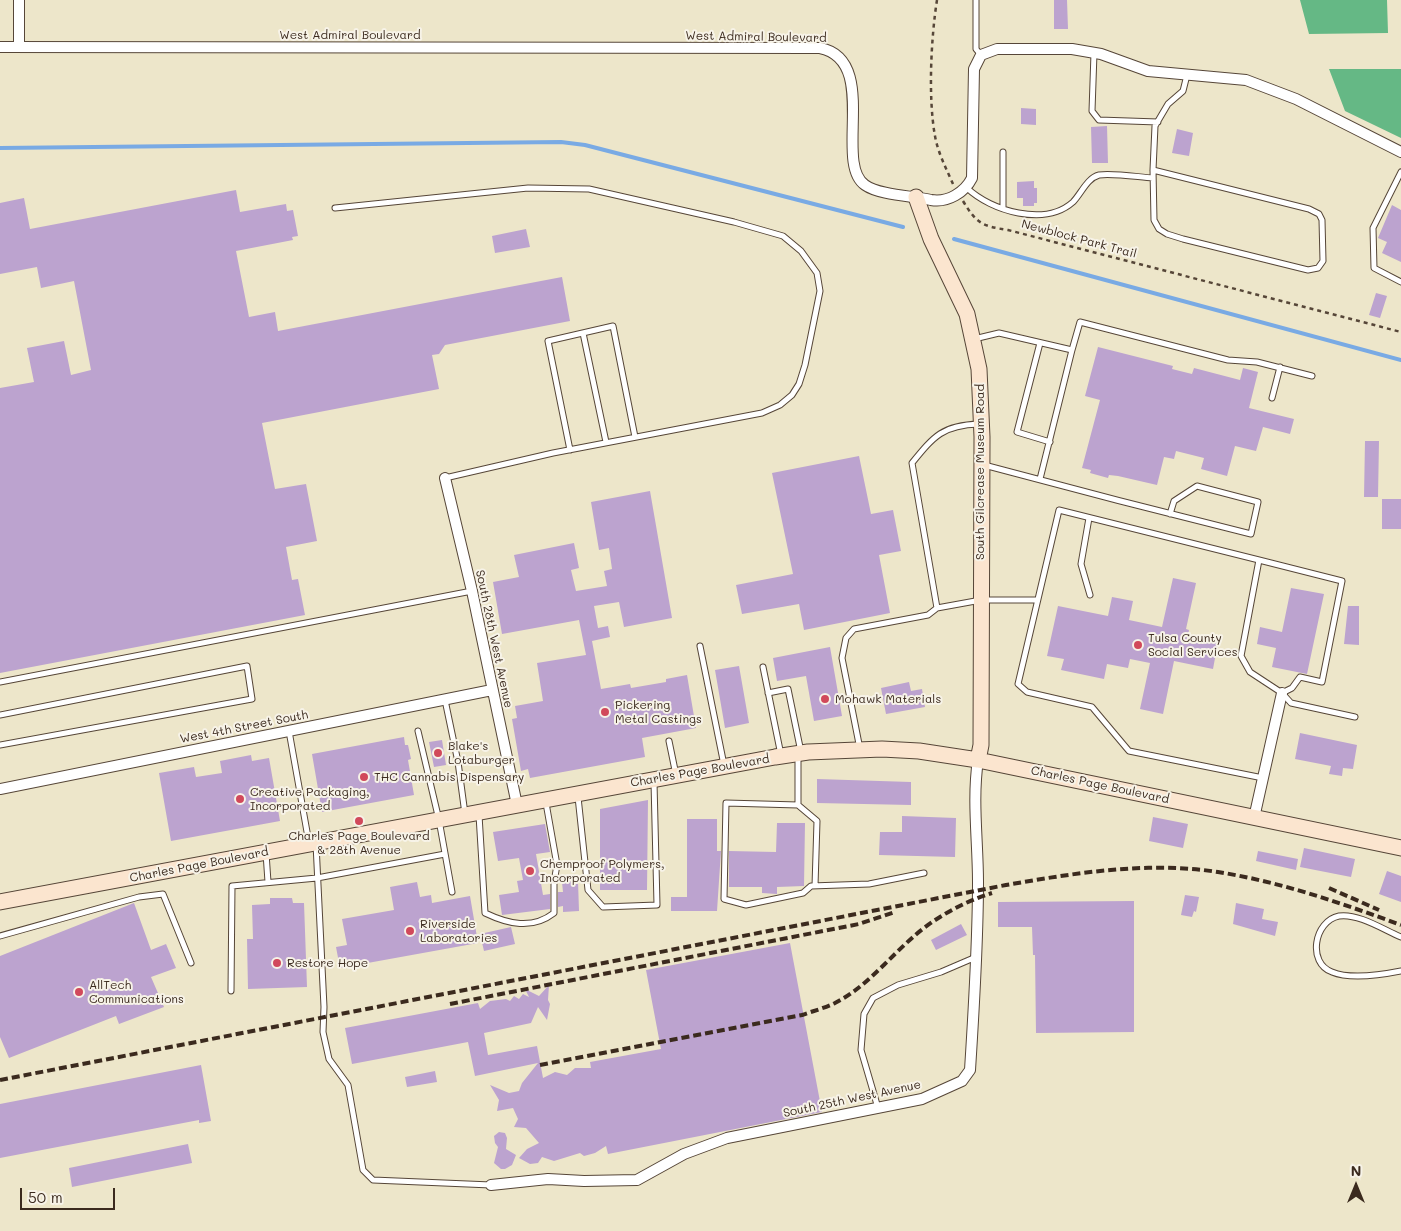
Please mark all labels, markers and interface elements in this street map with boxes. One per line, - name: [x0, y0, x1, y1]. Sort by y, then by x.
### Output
- street label: West Admiral Boulevard: [279, 28, 421, 42]
- street label: West Admiral Boulevard: [685, 29, 827, 45]
- street label: Newblock Park Trail: [1020, 217, 1138, 261]
- street label: South Gilcrease Museum Road: [973, 384, 987, 560]
- street label: South 28th West Avenue: [472, 569, 516, 709]
- place label: Tulsa County Social Services: [1148, 631, 1237, 659]
- marker: Tulsa County Social Services: [1132, 639, 1144, 651]
- place label: Mohawk Materials: [835, 692, 941, 706]
- marker: Mohawk Materials: [819, 693, 831, 705]
- place label: Pickering Metal Castings: [615, 698, 702, 726]
- marker: Pickering Metal Castings: [599, 706, 611, 718]
- street label: West 4th Street South: [179, 707, 309, 747]
- place label: Blake's Lotaburger: [448, 739, 515, 767]
- marker: Blake's Lotaburger: [432, 747, 444, 759]
- street label: Charles Page Boulevard: [629, 752, 771, 790]
- street label: Charles Page Boulevard: [1030, 763, 1170, 807]
- place label: THC Cannabis Dispensary: [374, 770, 524, 784]
- marker: THC Cannabis Dispensary: [358, 771, 370, 783]
- place label: Creative Packaging, Incorporated: [250, 785, 370, 813]
- marker: Creative Packaging, Incorporated: [234, 793, 246, 805]
- marker: Charles Page Boulevard & 28th Avenue: [353, 815, 365, 827]
- place label: Charles Page Boulevard & 28th Avenue: [288, 829, 430, 857]
- street label: Charles Page Boulevard: [128, 844, 270, 886]
- place label: Chemproof Polymers, Incorporated: [540, 857, 665, 885]
- marker: Chemproof Polymers, Incorporated: [524, 865, 536, 877]
- place label: Riverside Laboratories: [420, 917, 497, 945]
- marker: Riverside Laboratories: [404, 925, 416, 937]
- place label: Restore Hope: [287, 956, 368, 970]
- marker: Restore Hope: [271, 957, 283, 969]
- place label: AllTech Communications: [89, 978, 184, 1006]
- marker: AllTech Communications: [73, 986, 85, 998]
- street label: South 25th West Avenue: [782, 1077, 922, 1121]
- north arrow: [1331, 1161, 1381, 1211]
- text: N: [1351, 1161, 1361, 1180]
- scale bar: [22, 1178, 118, 1210]
- text: 50 m: [28, 1187, 63, 1207]

